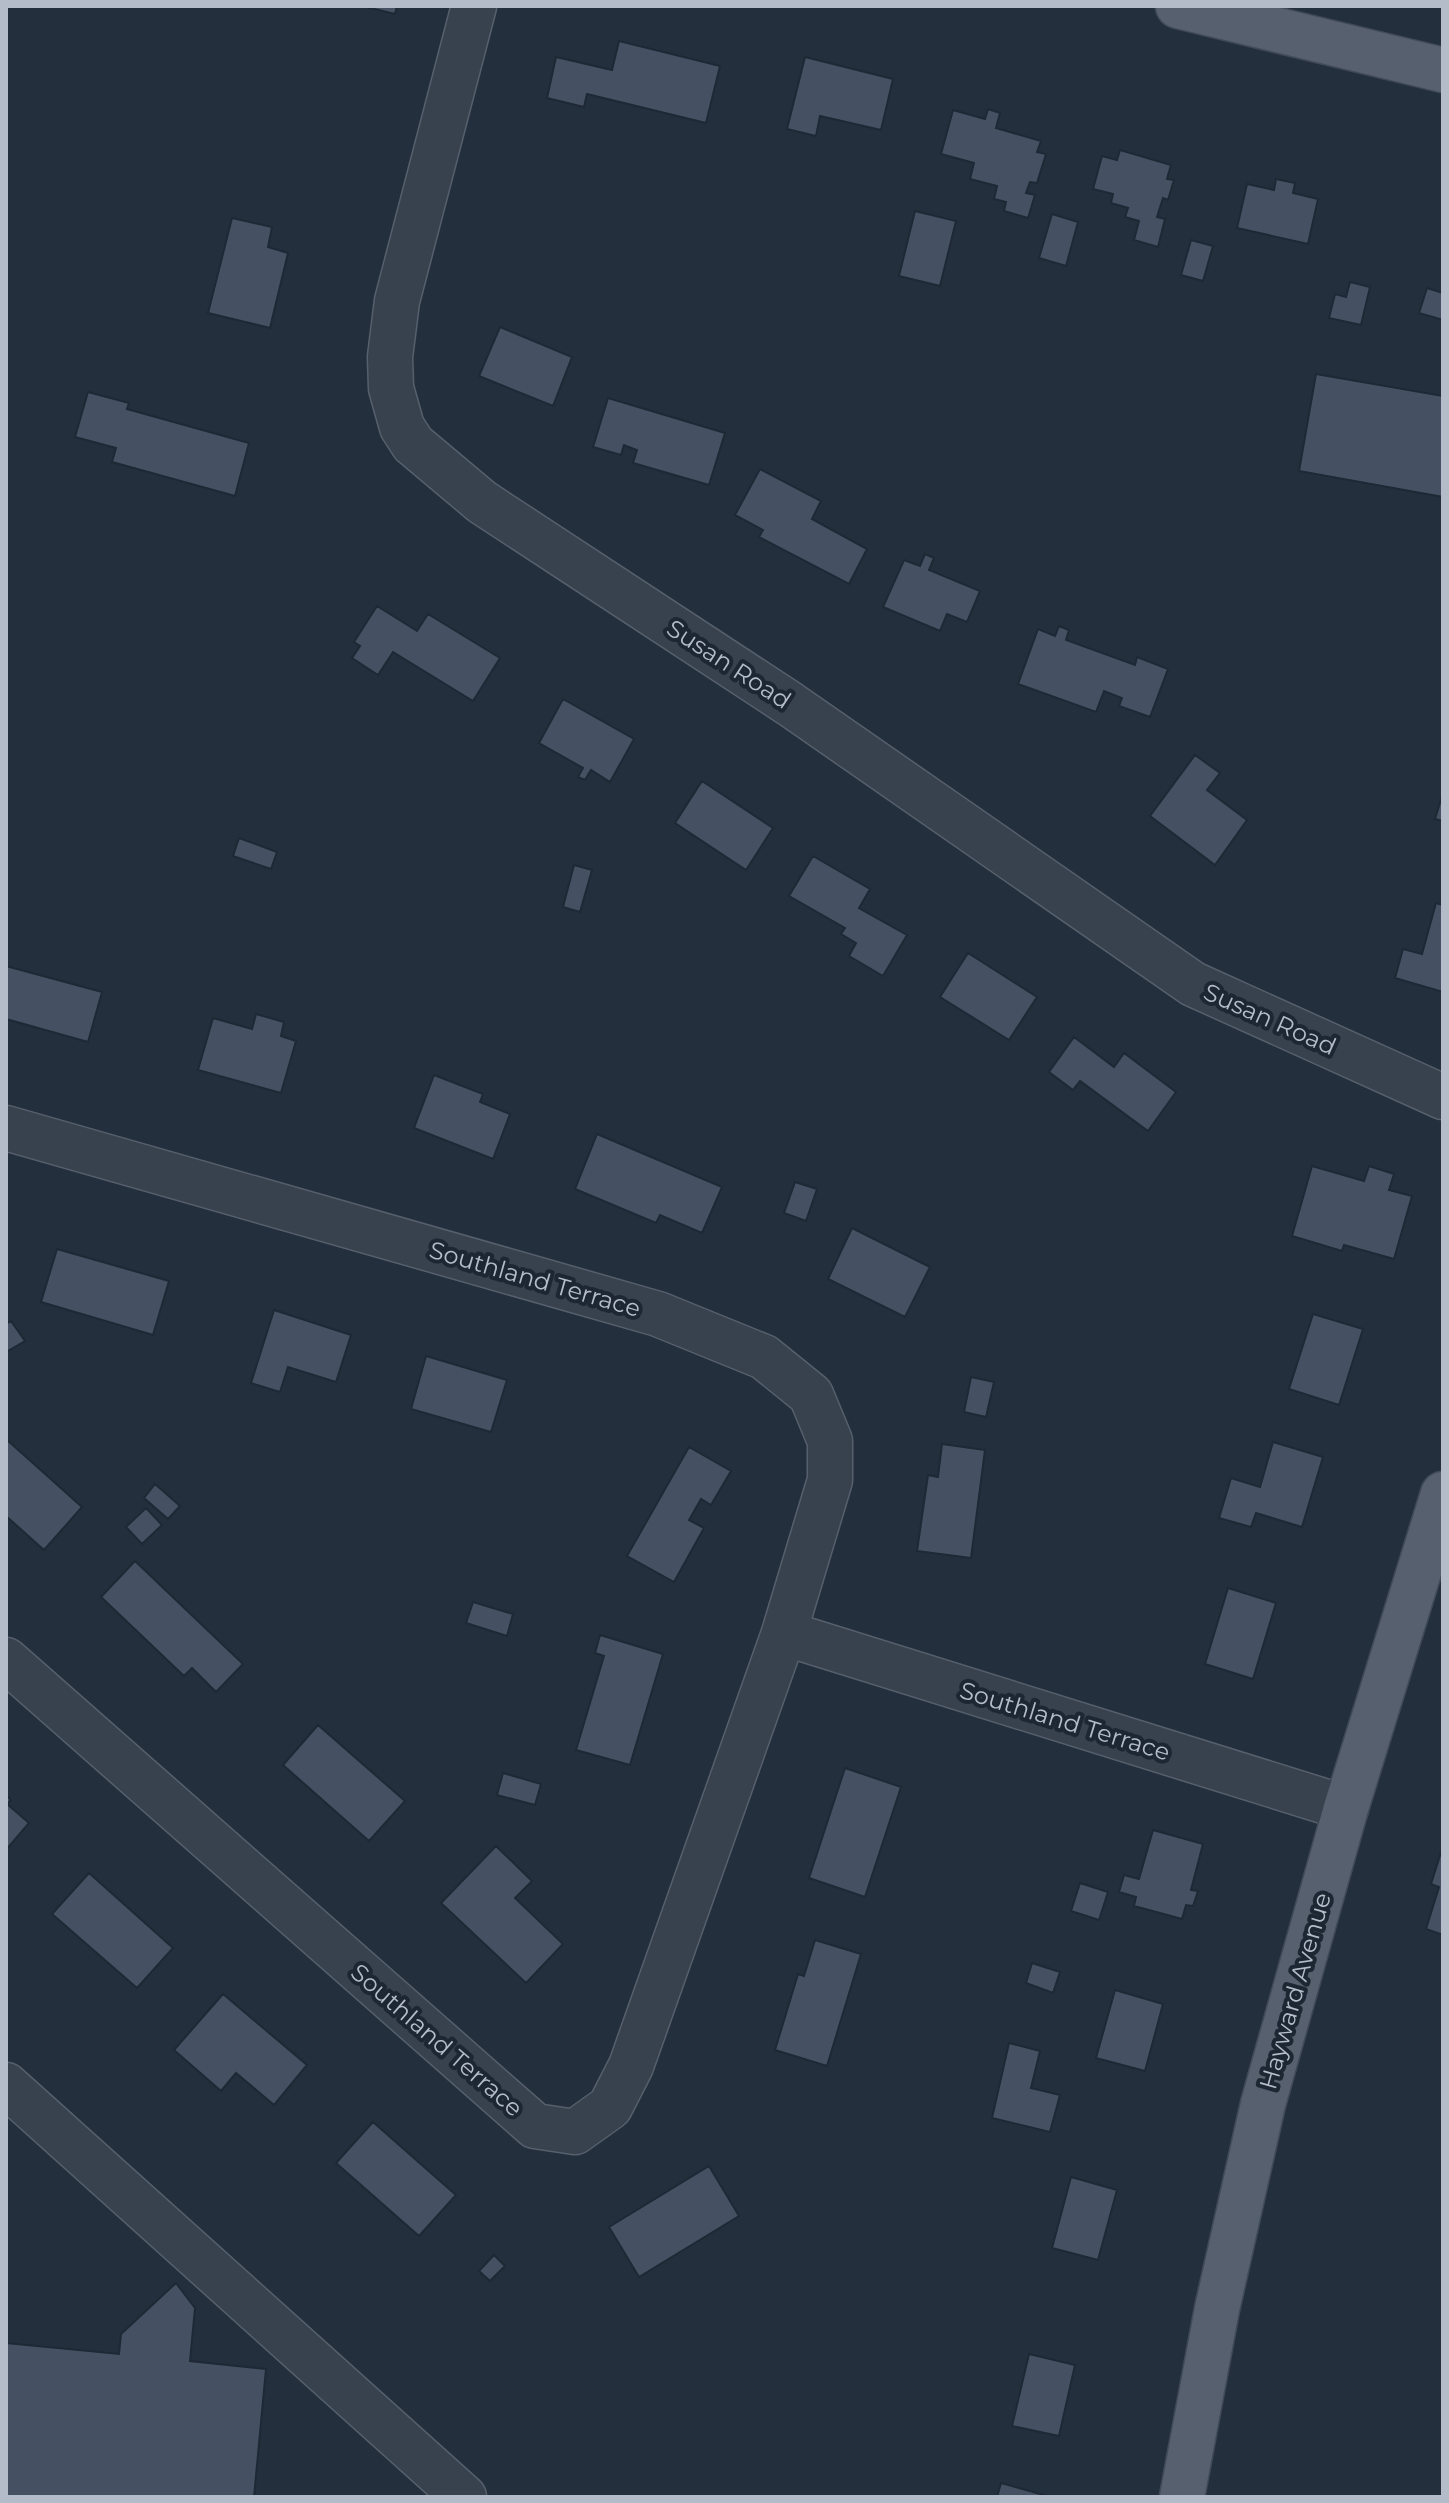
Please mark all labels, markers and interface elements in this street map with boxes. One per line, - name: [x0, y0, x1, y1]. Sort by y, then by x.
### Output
- street label: Susan Road: [662, 613, 796, 715]
- street label: Susan Road: [1199, 977, 1341, 1061]
- street label: Southland Terrace: [426, 1235, 644, 1323]
- street label: Southland Terrace: [956, 1675, 1174, 1767]
- street label: Hayward Avenue: [1253, 1889, 1337, 2093]
- street label: Southland Terrace: [345, 1957, 529, 2123]

